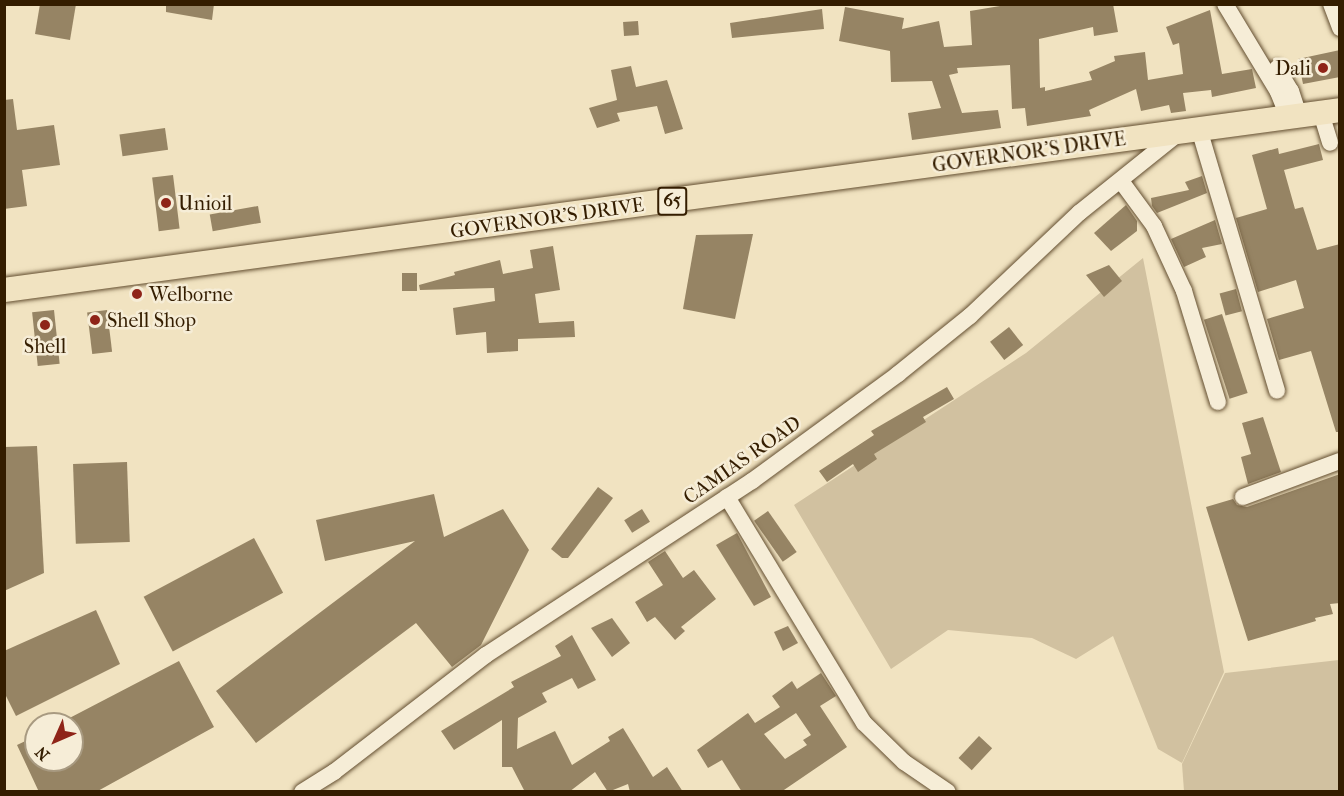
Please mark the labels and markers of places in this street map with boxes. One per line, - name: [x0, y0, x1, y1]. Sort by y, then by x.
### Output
- place label: Dali: [1275, 56, 1311, 80]
- marker: Dali: [1316, 61, 1330, 75]
- place label: Unioil: [178, 191, 232, 215]
- marker: Unioil: [159, 196, 173, 210]
- place label: Welborne: [149, 282, 233, 306]
- marker: Welborne: [130, 287, 144, 301]
- place label: Shell Shop: [107, 308, 196, 332]
- marker: Shell Shop: [88, 313, 102, 327]
- marker: Shell: [38, 318, 52, 332]
- place label: Shell: [24, 334, 66, 358]

